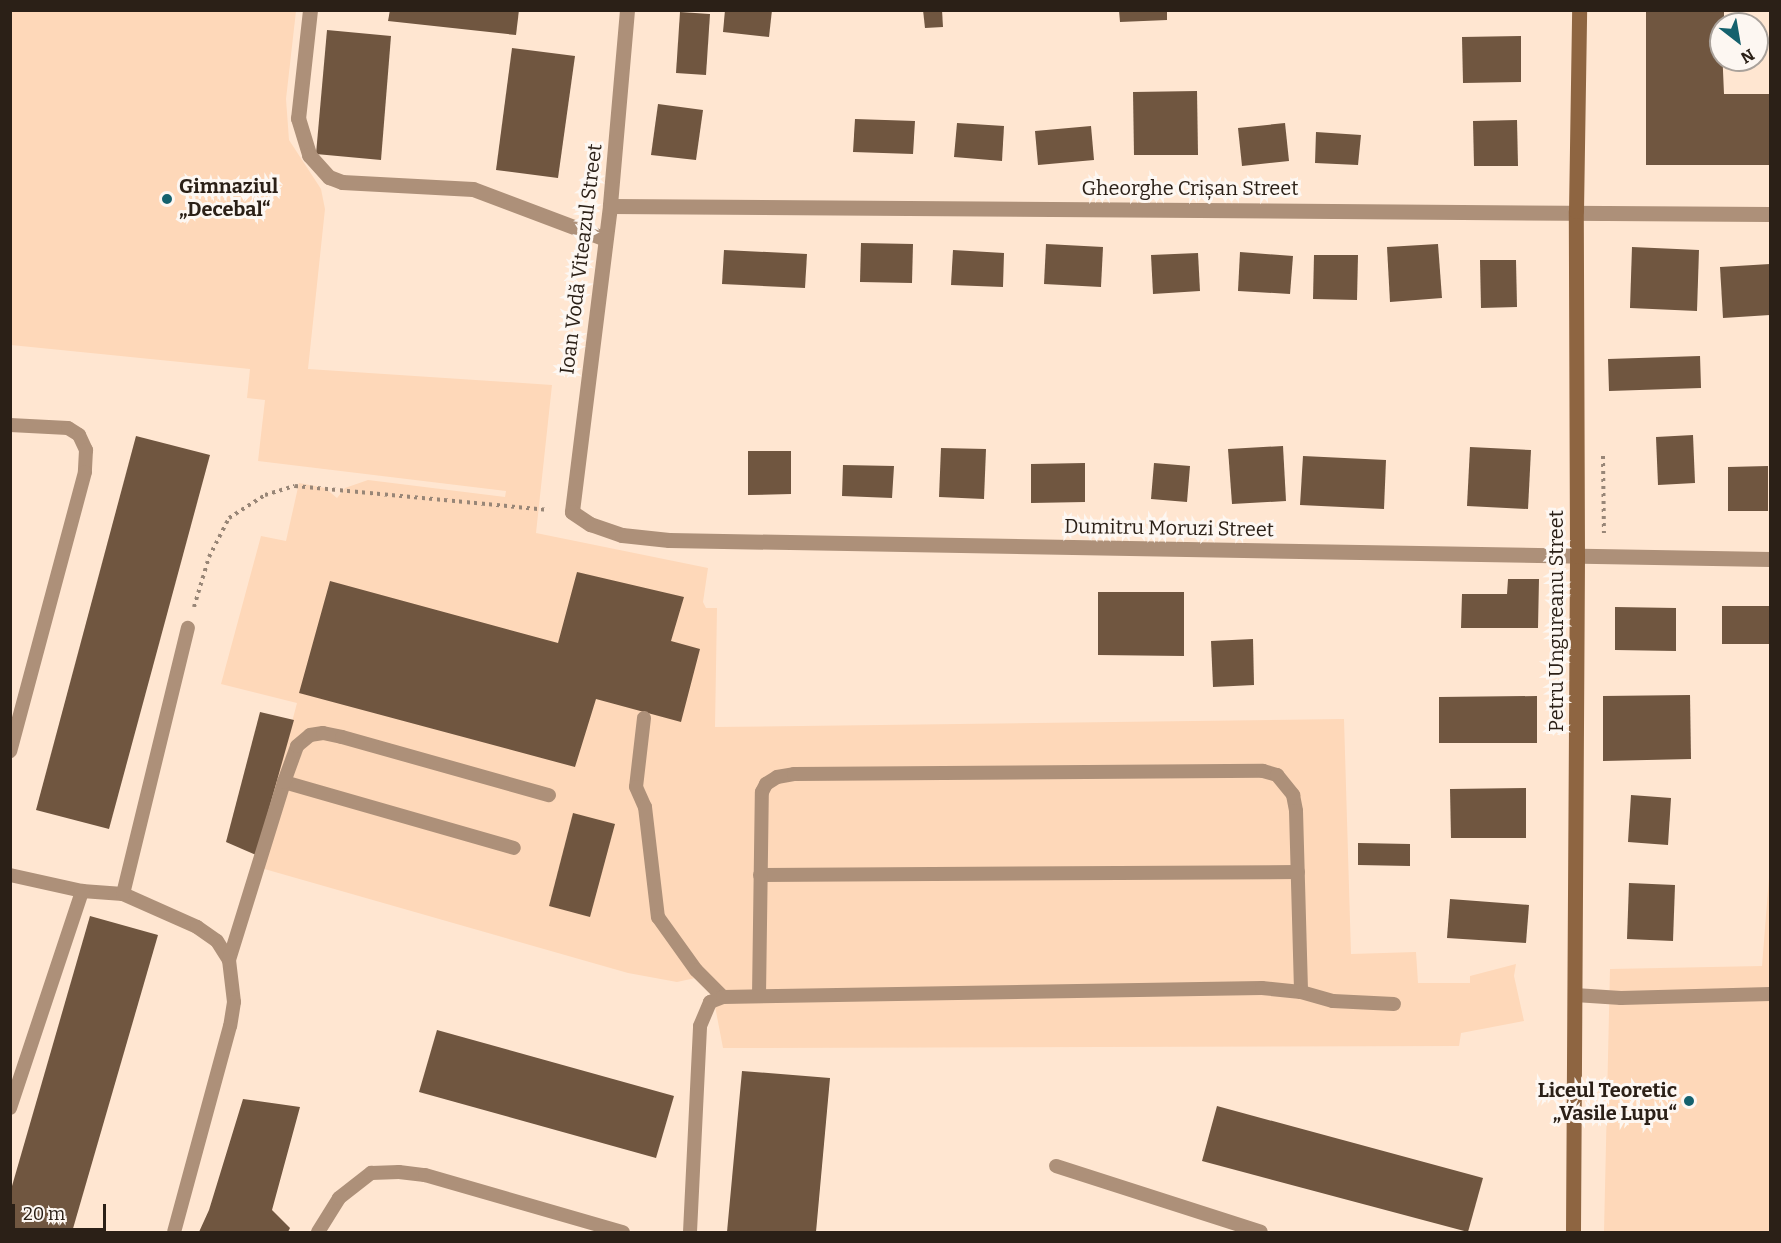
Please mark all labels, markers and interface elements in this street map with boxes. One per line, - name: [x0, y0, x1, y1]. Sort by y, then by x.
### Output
- north arrow: [1709, 12, 1769, 72]
- text: N: [1737, 45, 1758, 67]
- street label: Ioan Vodă Viteazul Street: [555, 142, 607, 376]
- place label: Gimnaziul „Decebal“: [179, 175, 278, 222]
- street label: Gheorghe Crișan Street: [1082, 176, 1298, 200]
- marker: Gimnaziul „Decebal“: [160, 192, 174, 206]
- street label: Petru Ungureanu Street: [1544, 510, 1568, 732]
- street label: Dumitru Moruzi Street: [1064, 514, 1274, 542]
- place label: Liceul Teoretic „Vasile Lupu“: [1538, 1078, 1677, 1125]
- marker: Liceul Teoretic „Vasile Lupu“: [1682, 1094, 1696, 1108]
- scale bar: [15, 1192, 110, 1230]
- text: 20 m: [23, 1203, 65, 1225]

